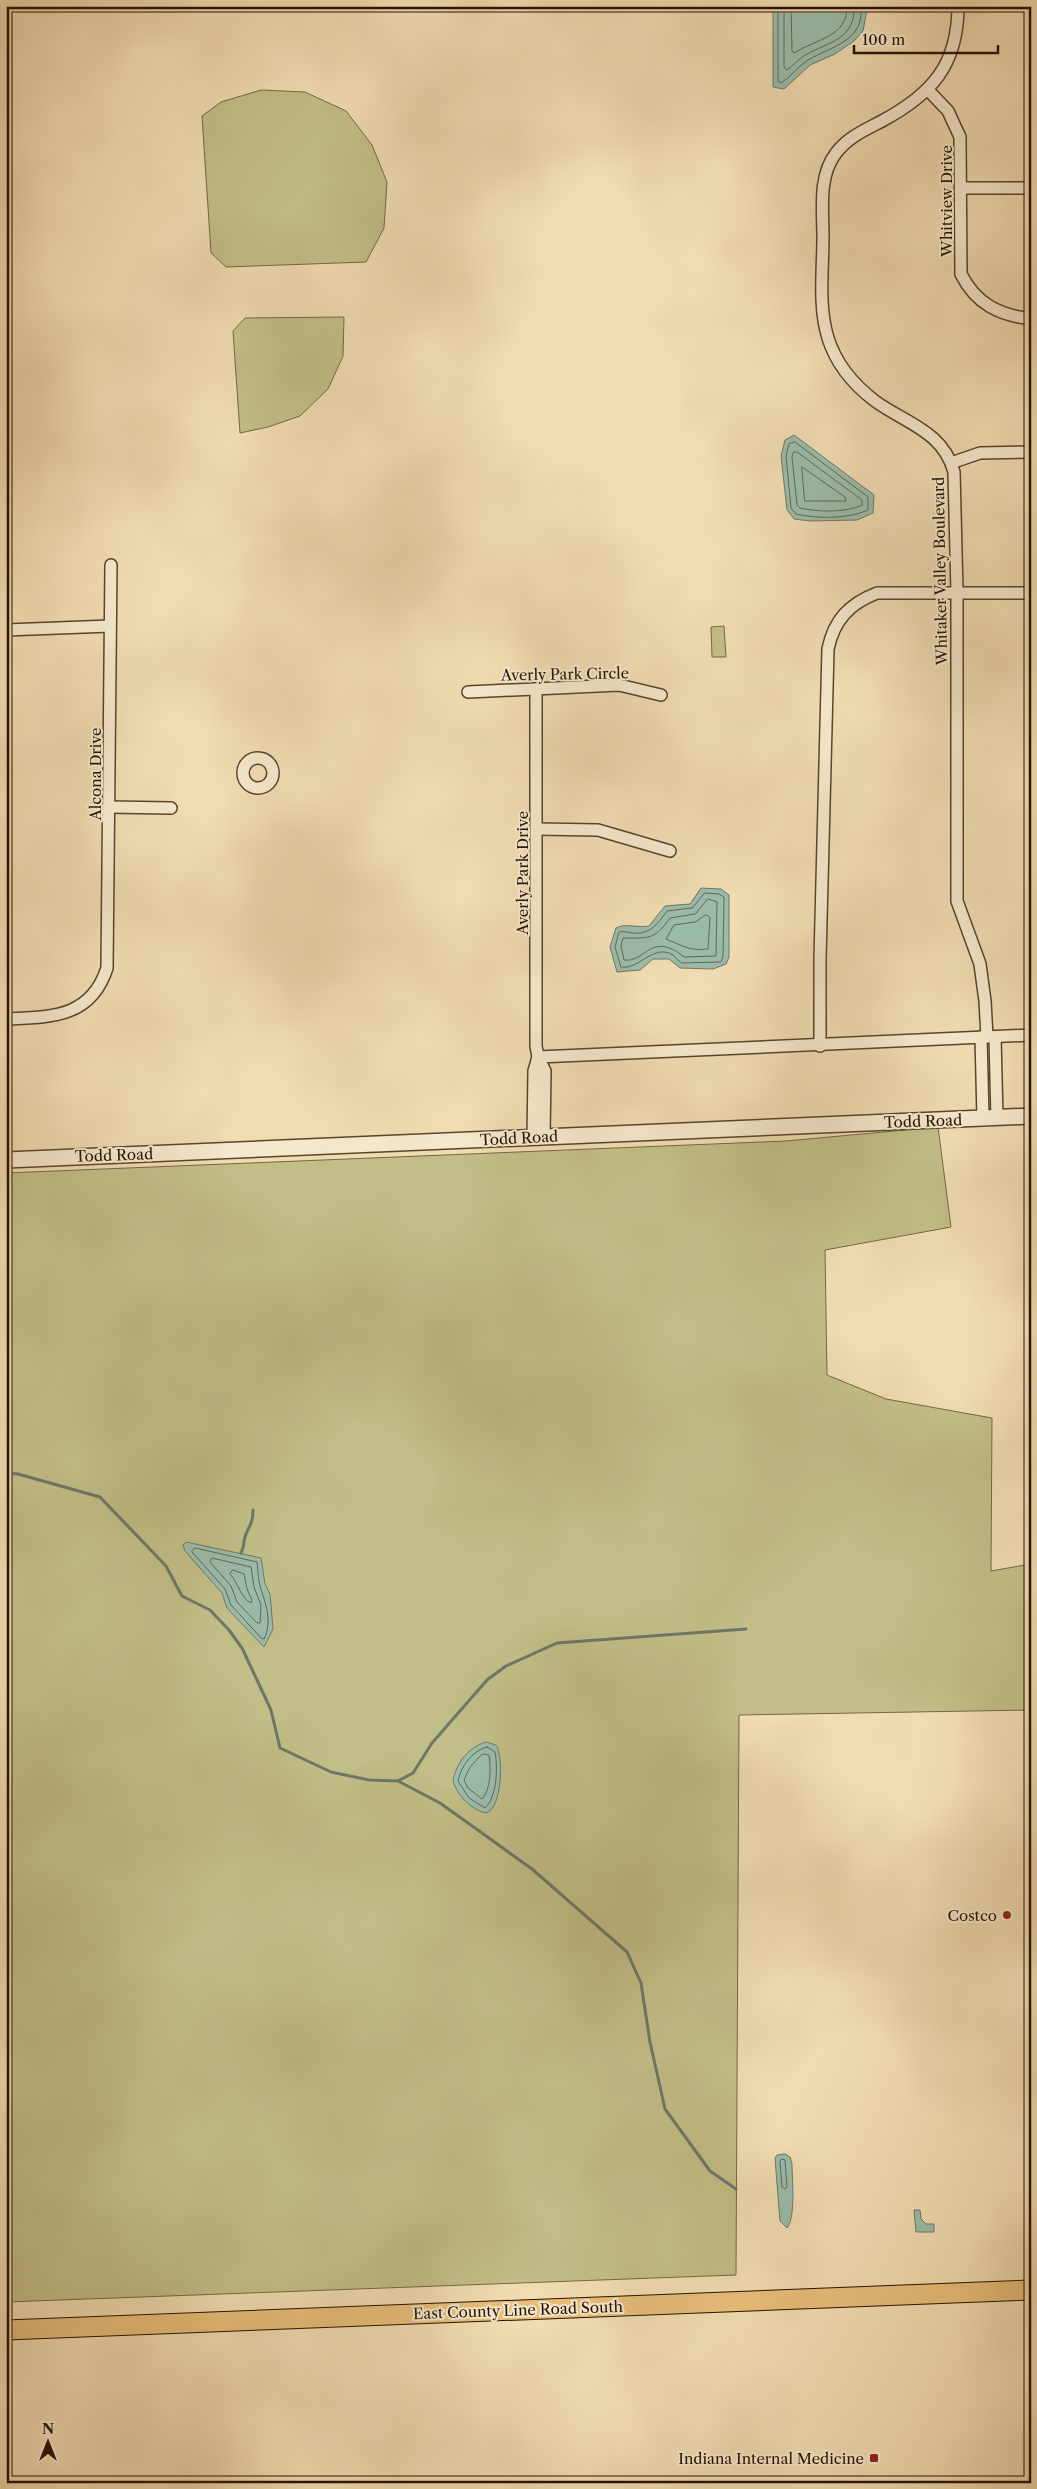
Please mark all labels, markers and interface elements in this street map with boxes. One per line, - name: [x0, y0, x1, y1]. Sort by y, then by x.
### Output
- scale bar: [854, 22, 998, 54]
- text: 100 m: [862, 30, 905, 49]
- street label: Whitview Drive: [937, 145, 956, 258]
- street label: Whitaker Valley Boulevard: [929, 477, 951, 666]
- street label: Averly Park Circle: [500, 663, 629, 685]
- street label: Alcona Drive: [86, 728, 105, 821]
- street label: Averly Park Drive: [513, 811, 532, 936]
- street label: Todd Road: [884, 1110, 962, 1132]
- street label: Todd Road: [479, 1126, 559, 1150]
- street label: Todd Road: [75, 1144, 153, 1166]
- place label: Costco: [947, 1906, 997, 1925]
- marker: Costco: [1001, 1909, 1013, 1921]
- street label: East County Line Road South: [413, 2297, 624, 2323]
- north arrow: [22, 2416, 72, 2466]
- text: N: [42, 2420, 54, 2438]
- place label: Indiana Internal Medicine: [678, 2449, 864, 2468]
- marker: Indiana Internal Medicine: [868, 2452, 880, 2464]

